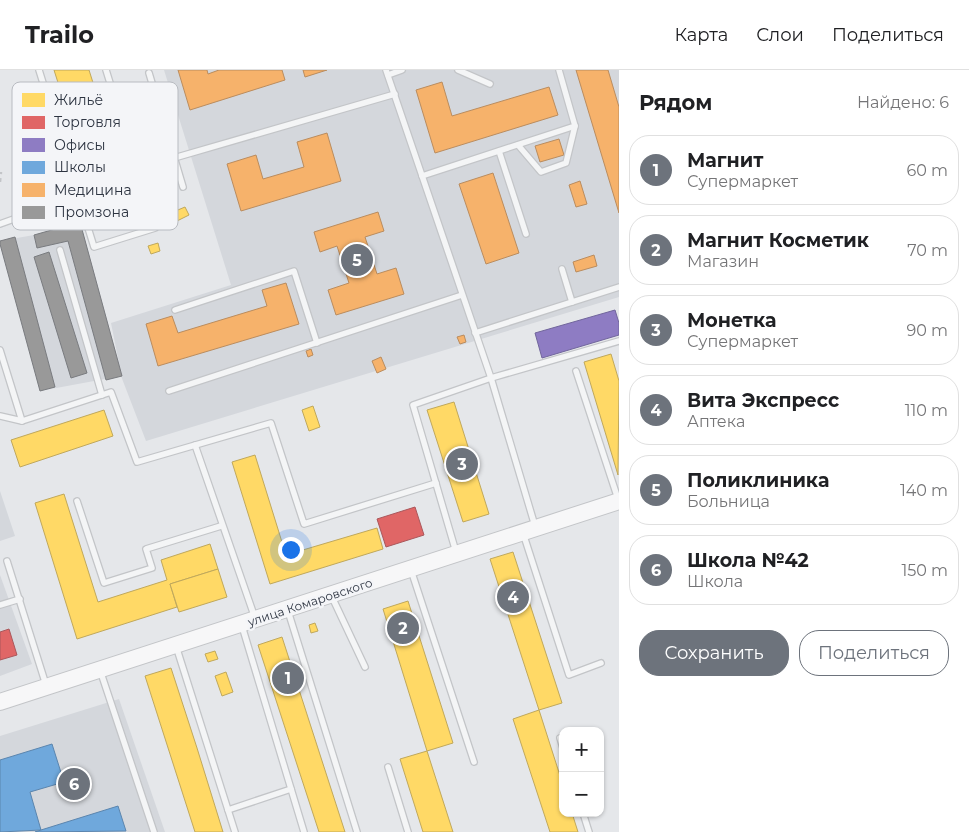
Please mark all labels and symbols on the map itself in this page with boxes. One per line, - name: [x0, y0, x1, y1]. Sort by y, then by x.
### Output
- legend: [12, 82, 178, 230]
- text: Жильё: [54, 91, 103, 109]
- text: Торговля: [54, 113, 121, 131]
- text: Офисы: [54, 136, 105, 154]
- text: Школы: [54, 158, 106, 176]
- text: Медицина: [54, 181, 132, 199]
- text: Промзона: [54, 203, 129, 221]
- pin: 5: [341, 241, 373, 279]
- pin: 3: [446, 445, 478, 483]
- your location: [278, 537, 304, 563]
- street label: улица Комаровского: [245, 575, 375, 630]
- pin: 4: [497, 578, 529, 616]
- pin: 2: [387, 609, 419, 647]
- pin: 1: [272, 659, 304, 697]
- pin: 6: [58, 765, 90, 803]

